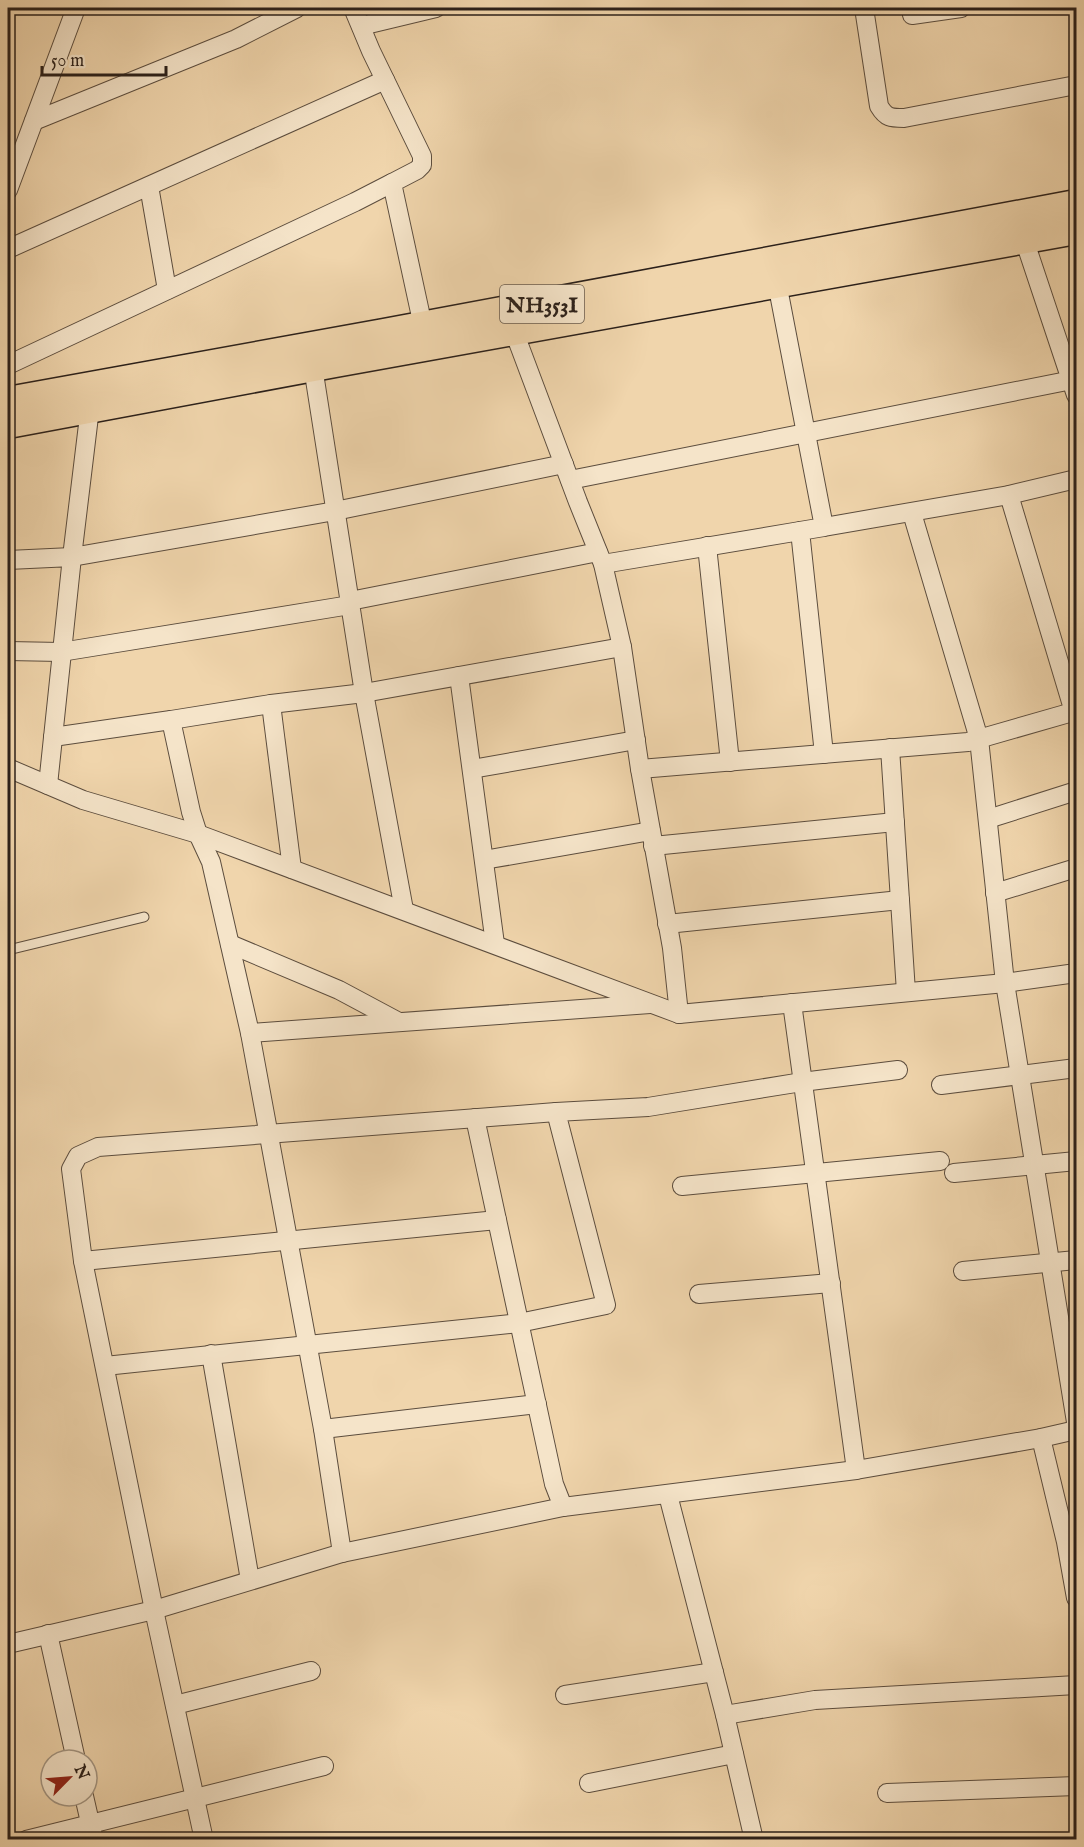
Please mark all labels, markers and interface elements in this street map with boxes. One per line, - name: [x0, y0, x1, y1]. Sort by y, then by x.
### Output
- scale bar: [42, 39, 166, 77]
- text: 50 m: [51, 50, 84, 73]
- road number: NH353I: [500, 285, 584, 323]
- north arrow: [39, 1748, 99, 1808]
- text: N: [68, 1761, 93, 1783]

